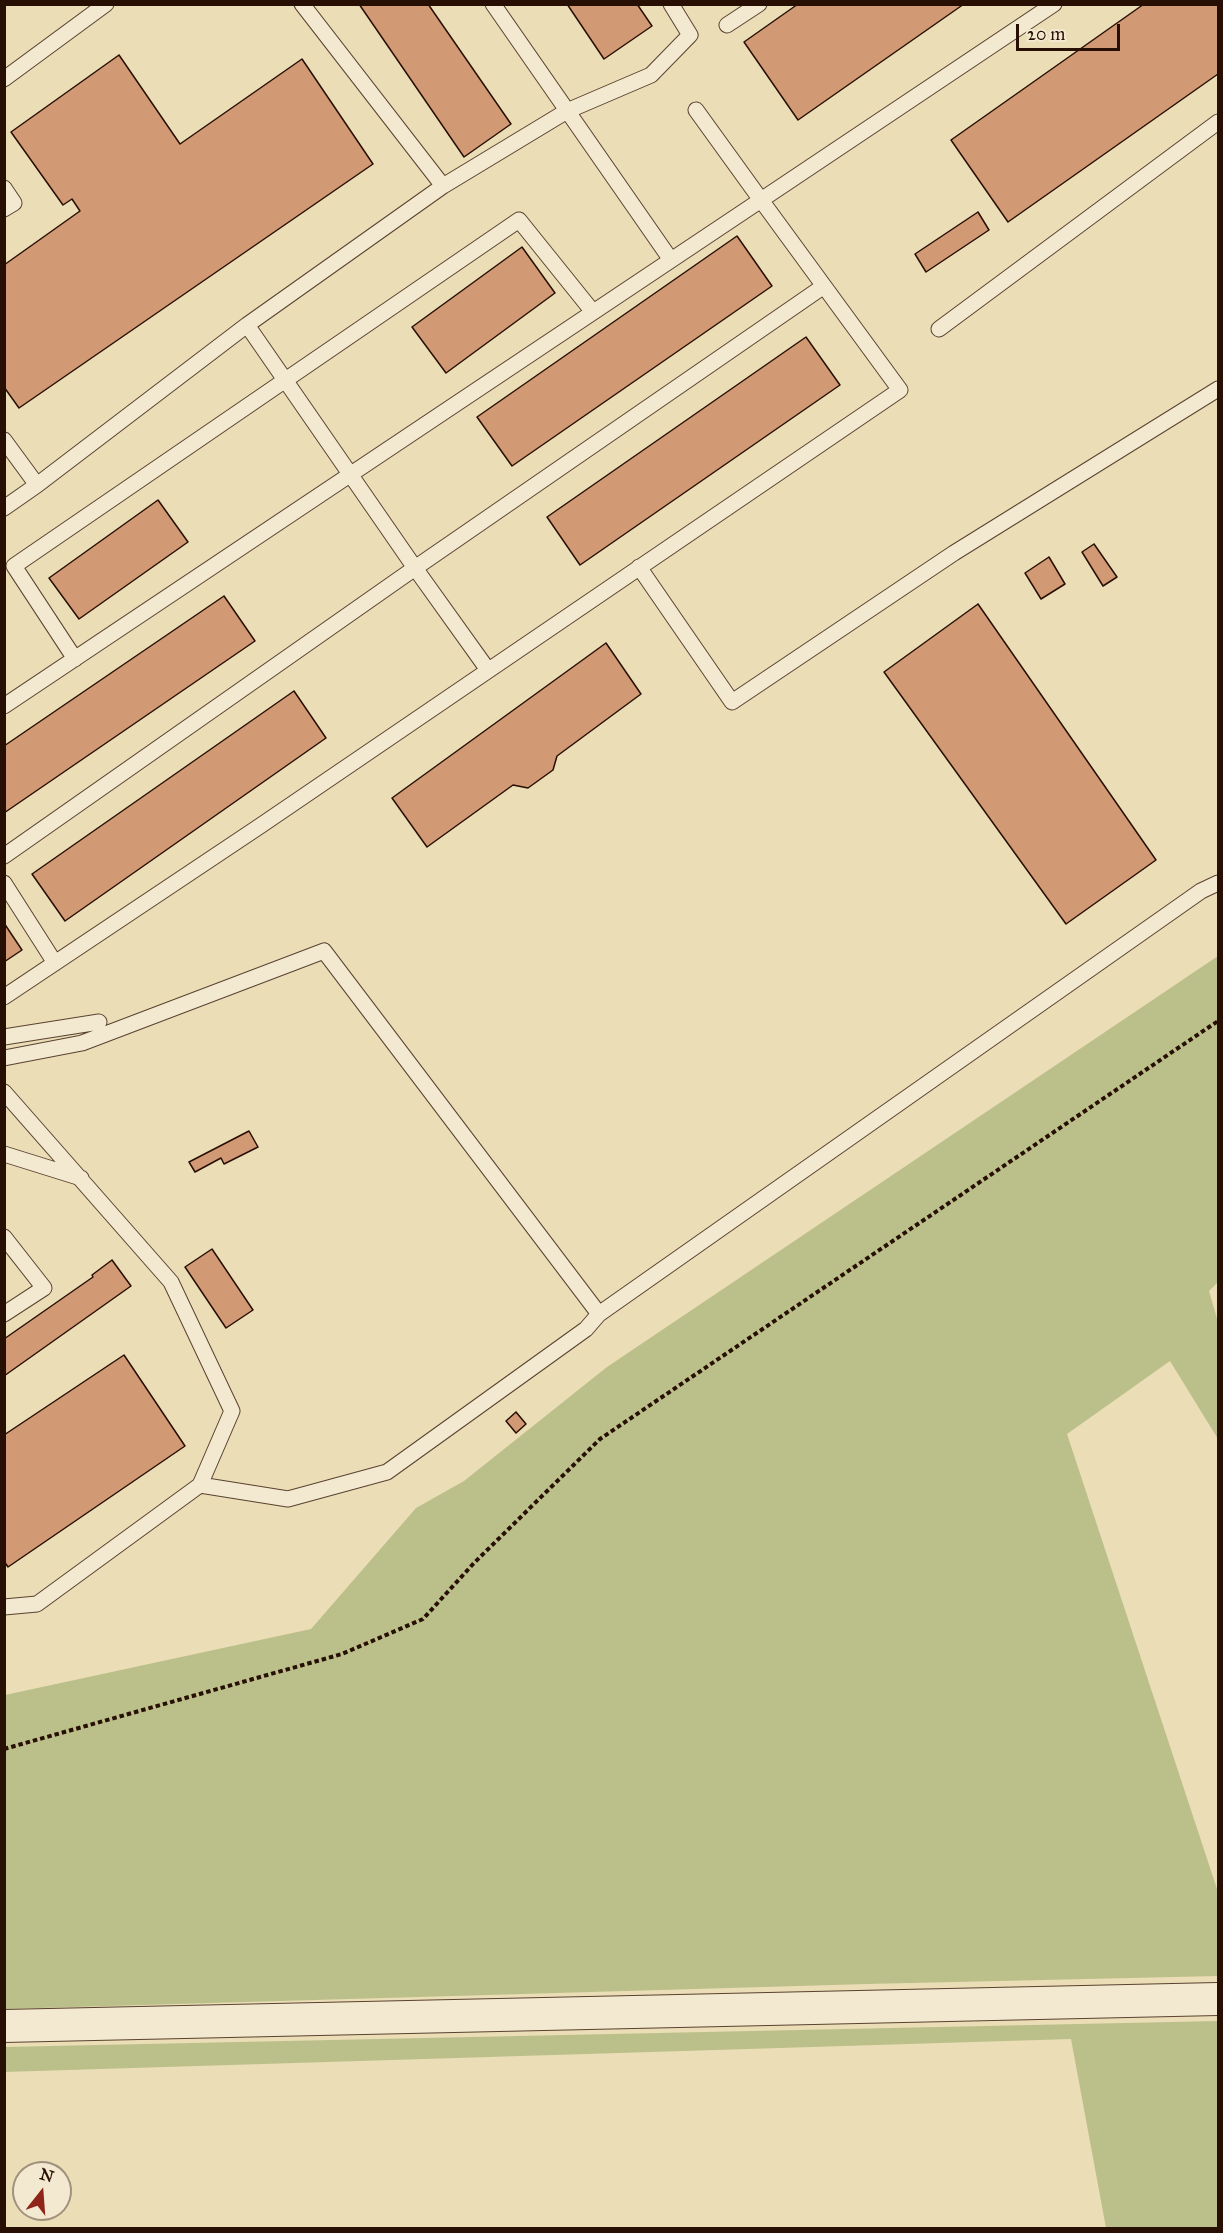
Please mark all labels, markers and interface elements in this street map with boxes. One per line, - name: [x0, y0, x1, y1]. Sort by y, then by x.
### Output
- scale bar: [1019, 12, 1122, 50]
- text: 20 m: [1027, 23, 1065, 45]
- north arrow: [12, 2161, 72, 2221]
- text: N: [38, 2164, 56, 2186]

